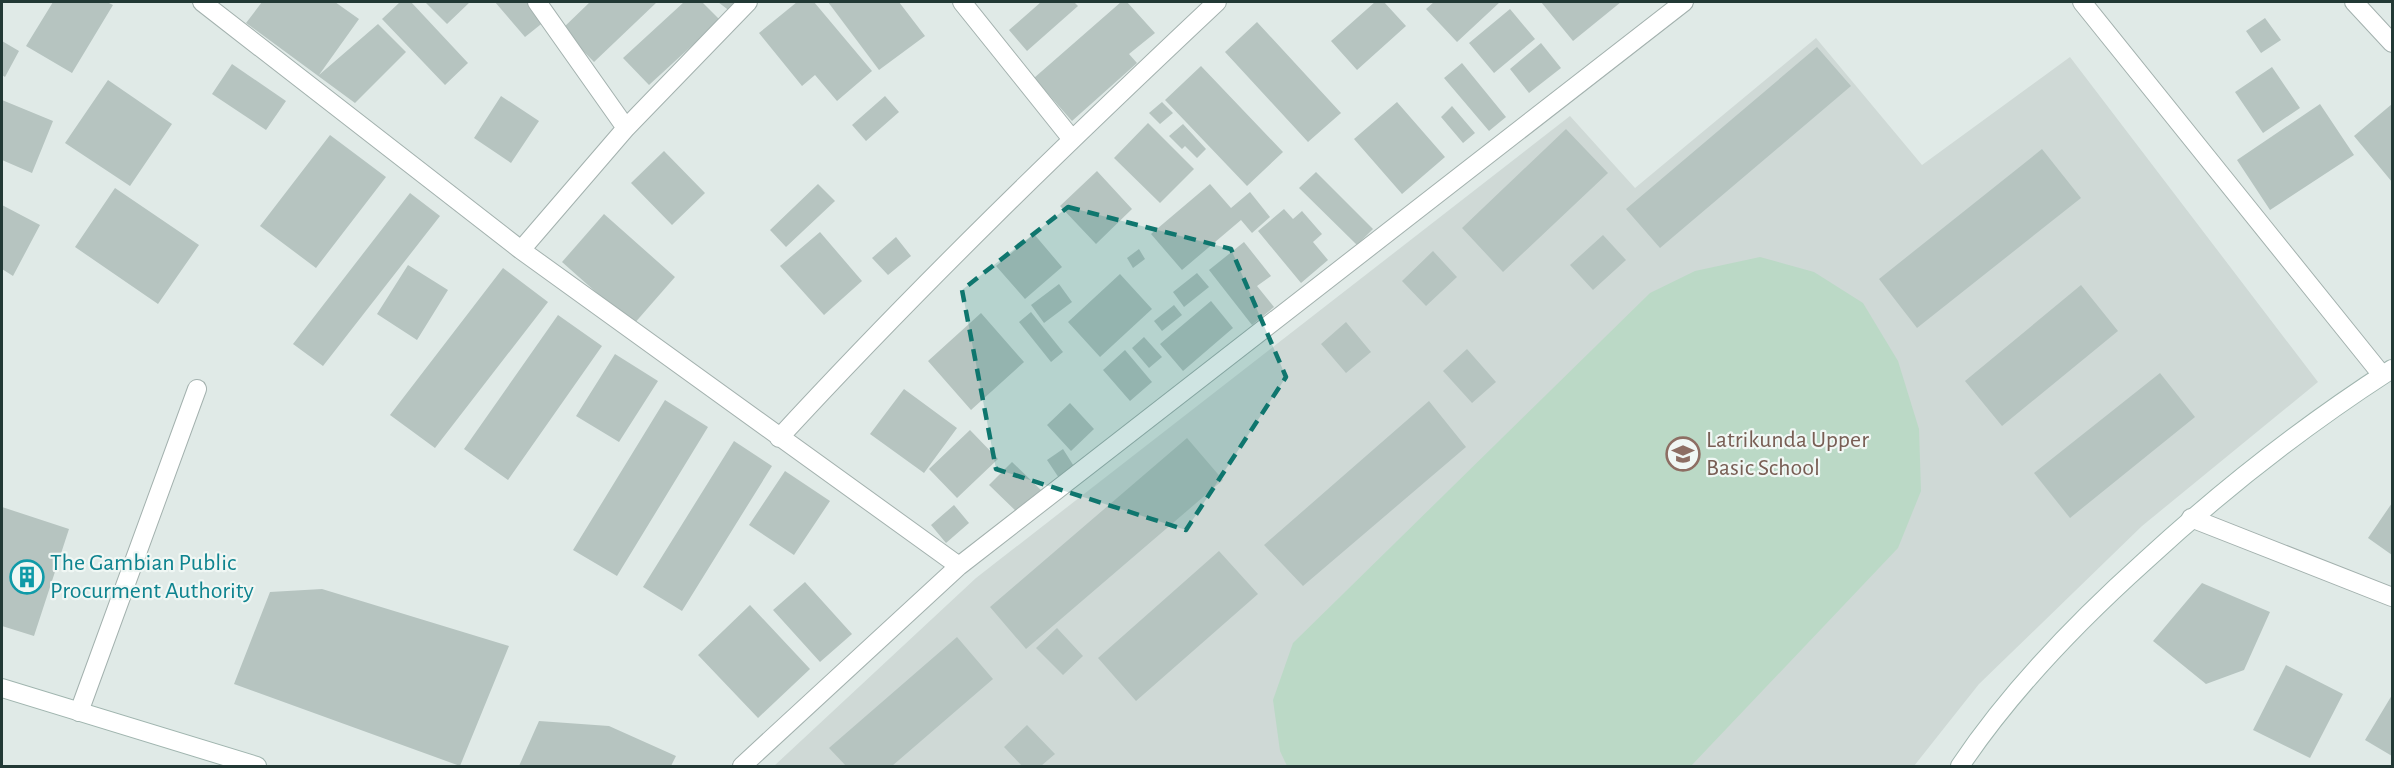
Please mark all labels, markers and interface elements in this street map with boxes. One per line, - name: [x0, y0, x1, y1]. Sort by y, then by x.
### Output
- place label: Latrikunda Upper Basic School: [1706, 428, 1869, 480]
- school or university icon: Latrikunda Upper Basic School: [1665, 436, 1701, 472]
- place label: The Gambian Public Procurment Authority: [50, 551, 254, 603]
- building icon: The Gambian Public Procurment Authority: [9, 559, 45, 595]

